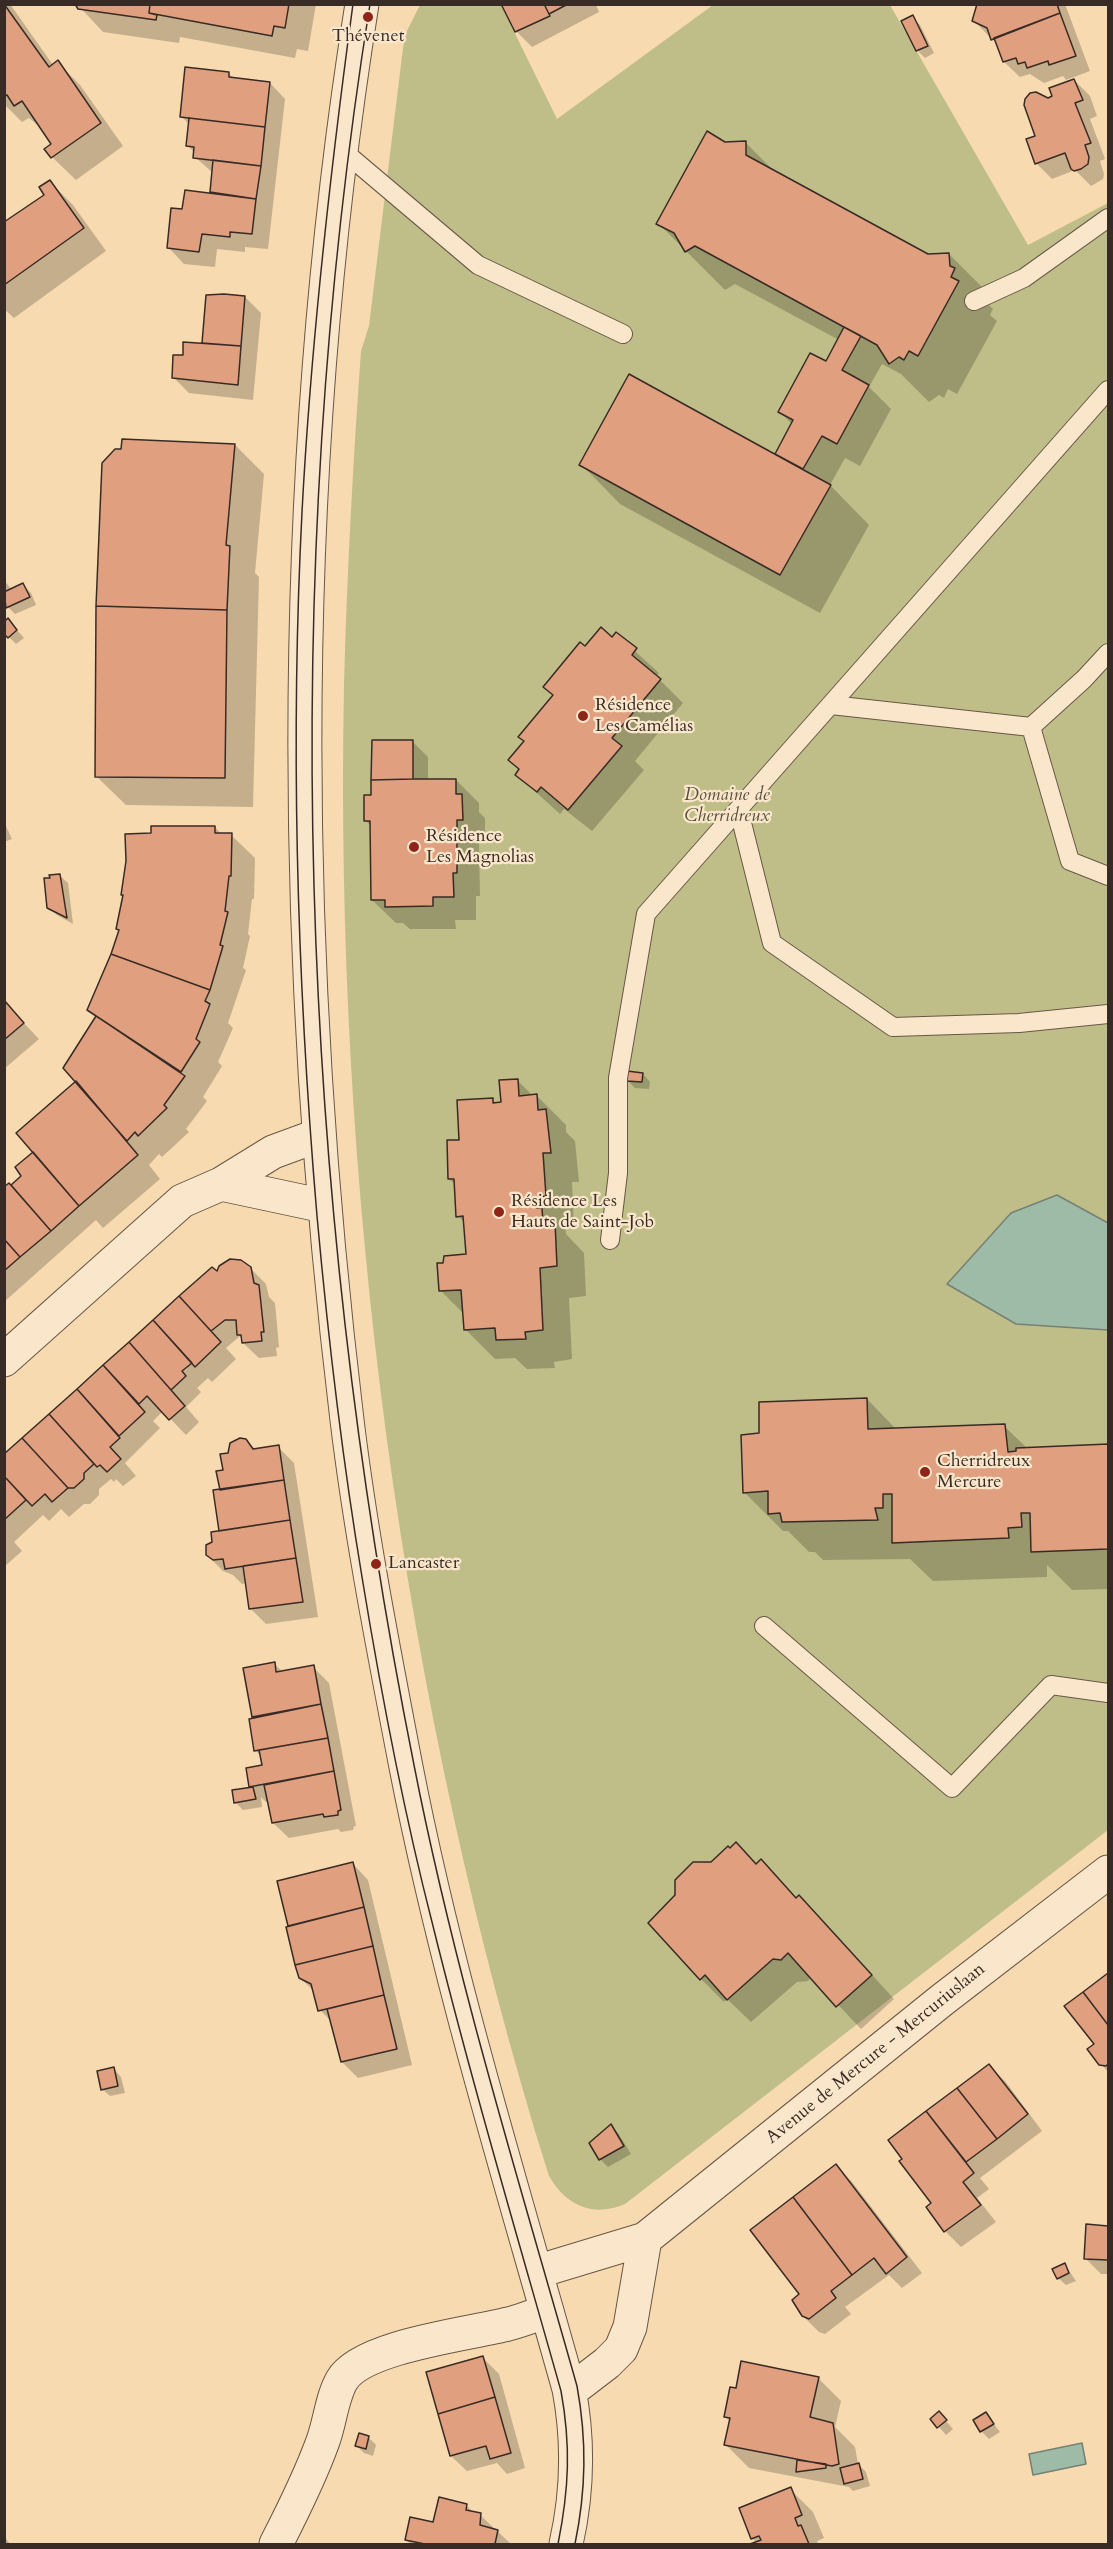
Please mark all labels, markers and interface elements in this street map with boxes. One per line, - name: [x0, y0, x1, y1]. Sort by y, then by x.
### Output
- marker: Thévenet: [361, 10, 375, 24]
- place label: Thévenet: [332, 26, 404, 48]
- place label: Résidence Les Camélias: [595, 695, 693, 738]
- marker: Résidence Les Camélias: [576, 709, 590, 723]
- park label: Domaine de Cherridreux: [684, 785, 770, 828]
- place label: Résidence Les Magnolias: [426, 826, 534, 868]
- marker: Résidence Les Magnolias: [407, 840, 421, 854]
- place label: Résidence Les Hauts de Saint-Job: [511, 1191, 654, 1234]
- marker: Résidence Les Hauts de Saint-Job: [492, 1205, 506, 1219]
- place label: Cherridreux Mercure: [937, 1451, 1030, 1494]
- marker: Cherridreux Mercure: [918, 1465, 932, 1479]
- place label: Lancaster: [388, 1553, 459, 1575]
- marker: Lancaster: [369, 1557, 383, 1571]
- street label: Avenue de Mercure - Mercuriuslaan: [762, 1959, 990, 2149]

